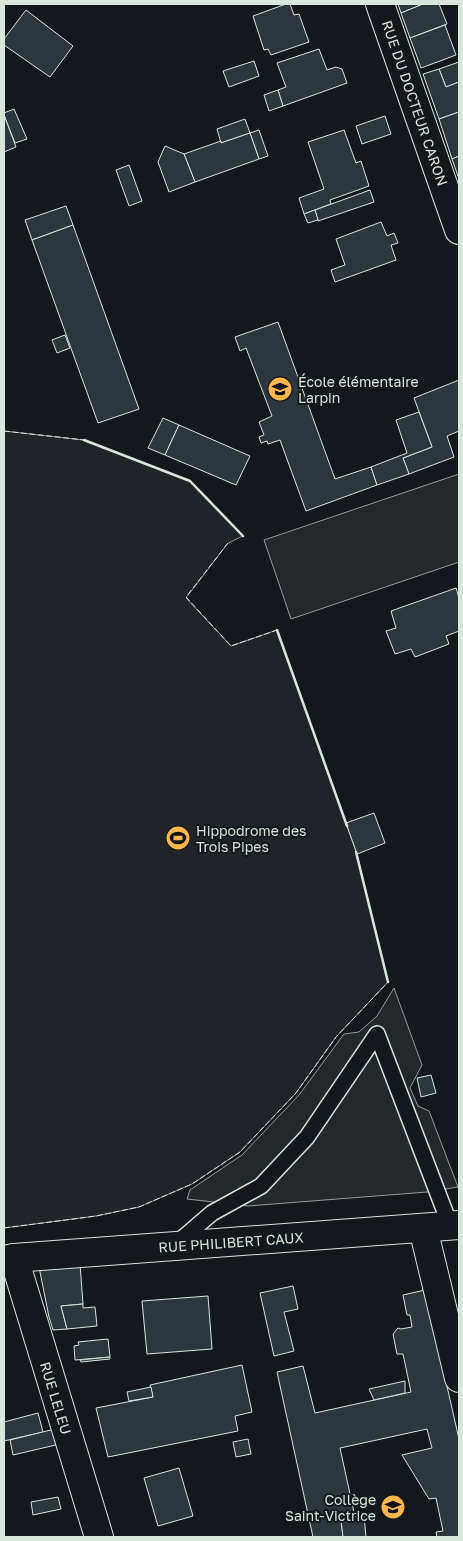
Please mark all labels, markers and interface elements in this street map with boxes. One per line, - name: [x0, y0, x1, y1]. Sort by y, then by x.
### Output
- street label: RUE DU DOCTEUR CARON: [379, 18, 451, 188]
- place label: École élémentaire Larpin: [298, 373, 419, 406]
- school or university icon: École élémentaire Larpin: [267, 376, 293, 402]
- place label: Hippodrome des Trois Pipes: [196, 822, 307, 855]
- sports icon: Hippodrome des Trois Pipes: [165, 825, 191, 851]
- street label: RUE PHILIBERT CAUX: [158, 1228, 304, 1256]
- street label: RUE LELEU: [37, 1360, 75, 1436]
- place label: Collège Saint-Victrice: [285, 1491, 376, 1524]
- school or university icon: Collège Saint-Victrice: [380, 1494, 406, 1520]

